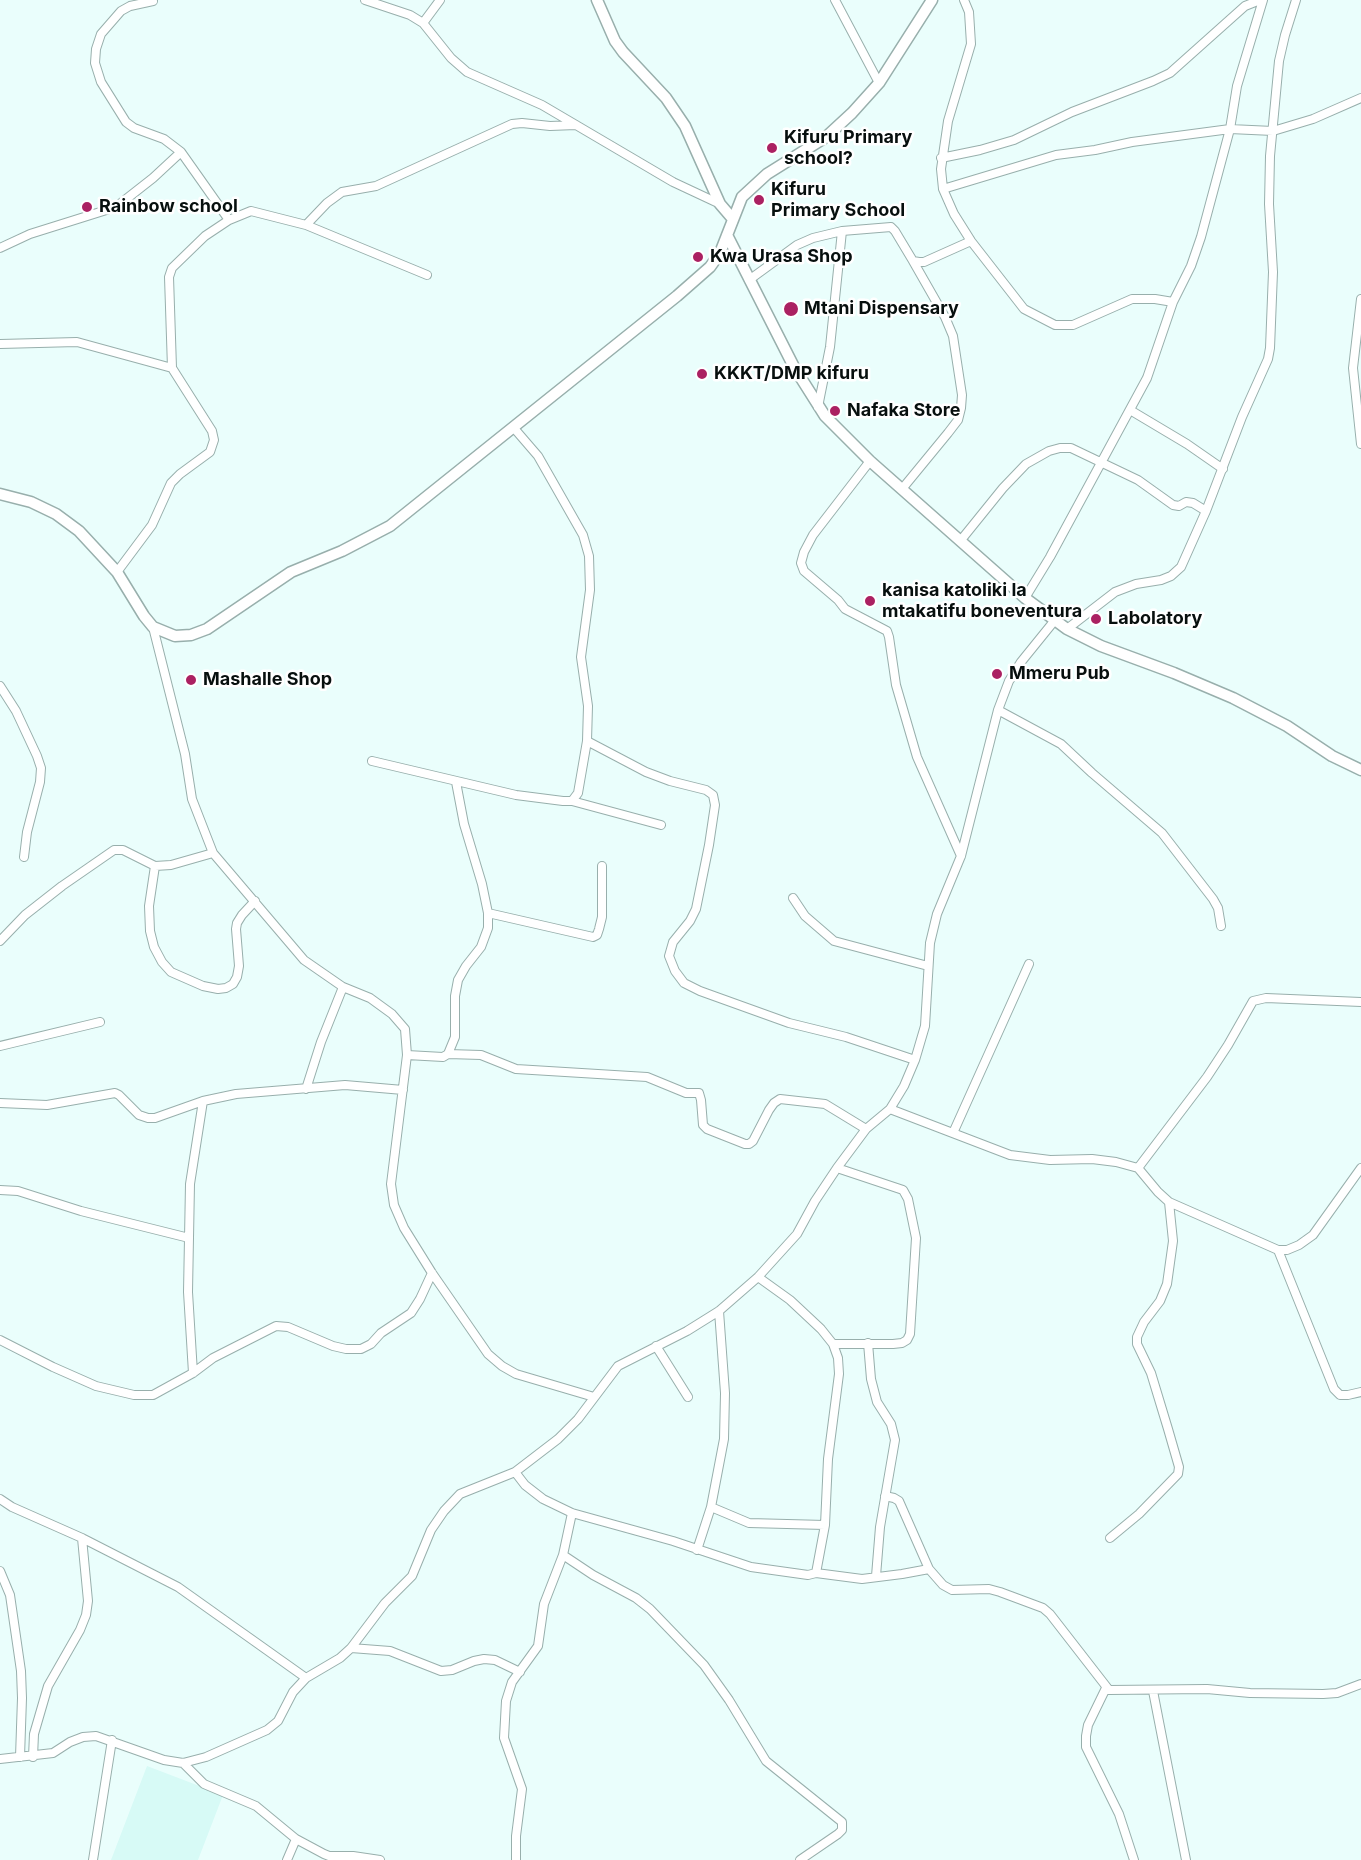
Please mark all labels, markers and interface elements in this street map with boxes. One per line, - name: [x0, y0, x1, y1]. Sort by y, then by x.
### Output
- place label: Kifuru Primary school?: [784, 127, 912, 170]
- marker: Kifuru Primary school?: [765, 141, 779, 155]
- place label: Kifuru Primary School: [771, 179, 905, 222]
- marker: Kifuru Primary School: [752, 193, 766, 207]
- place label: Rainbow school: [99, 196, 238, 218]
- marker: Rainbow school: [80, 200, 94, 214]
- place label: Kwa Urasa Shop: [710, 246, 853, 268]
- marker: Kwa Urasa Shop: [691, 250, 705, 264]
- place label: Mtani Dispensary: [804, 298, 959, 320]
- marker: Mtani Dispensary: [782, 300, 800, 318]
- place label: KKKT/DMP kifuru: [714, 363, 869, 385]
- marker: KKKT/DMP kifuru: [695, 367, 709, 381]
- place label: Nafaka Store: [847, 400, 960, 422]
- marker: Nafaka Store: [828, 404, 842, 418]
- place label: kanisa katoliki la mtakatifu boneventura: [882, 580, 1082, 622]
- marker: kanisa katoliki la mtakatifu boneventura: [863, 594, 877, 608]
- place label: Labolatory: [1108, 608, 1202, 630]
- marker: Labolatory: [1089, 612, 1103, 626]
- place label: Mmeru Pub: [1009, 663, 1110, 685]
- marker: Mmeru Pub: [990, 667, 1004, 681]
- place label: Mashalle Shop: [203, 669, 332, 691]
- marker: Mashalle Shop: [184, 673, 198, 687]

